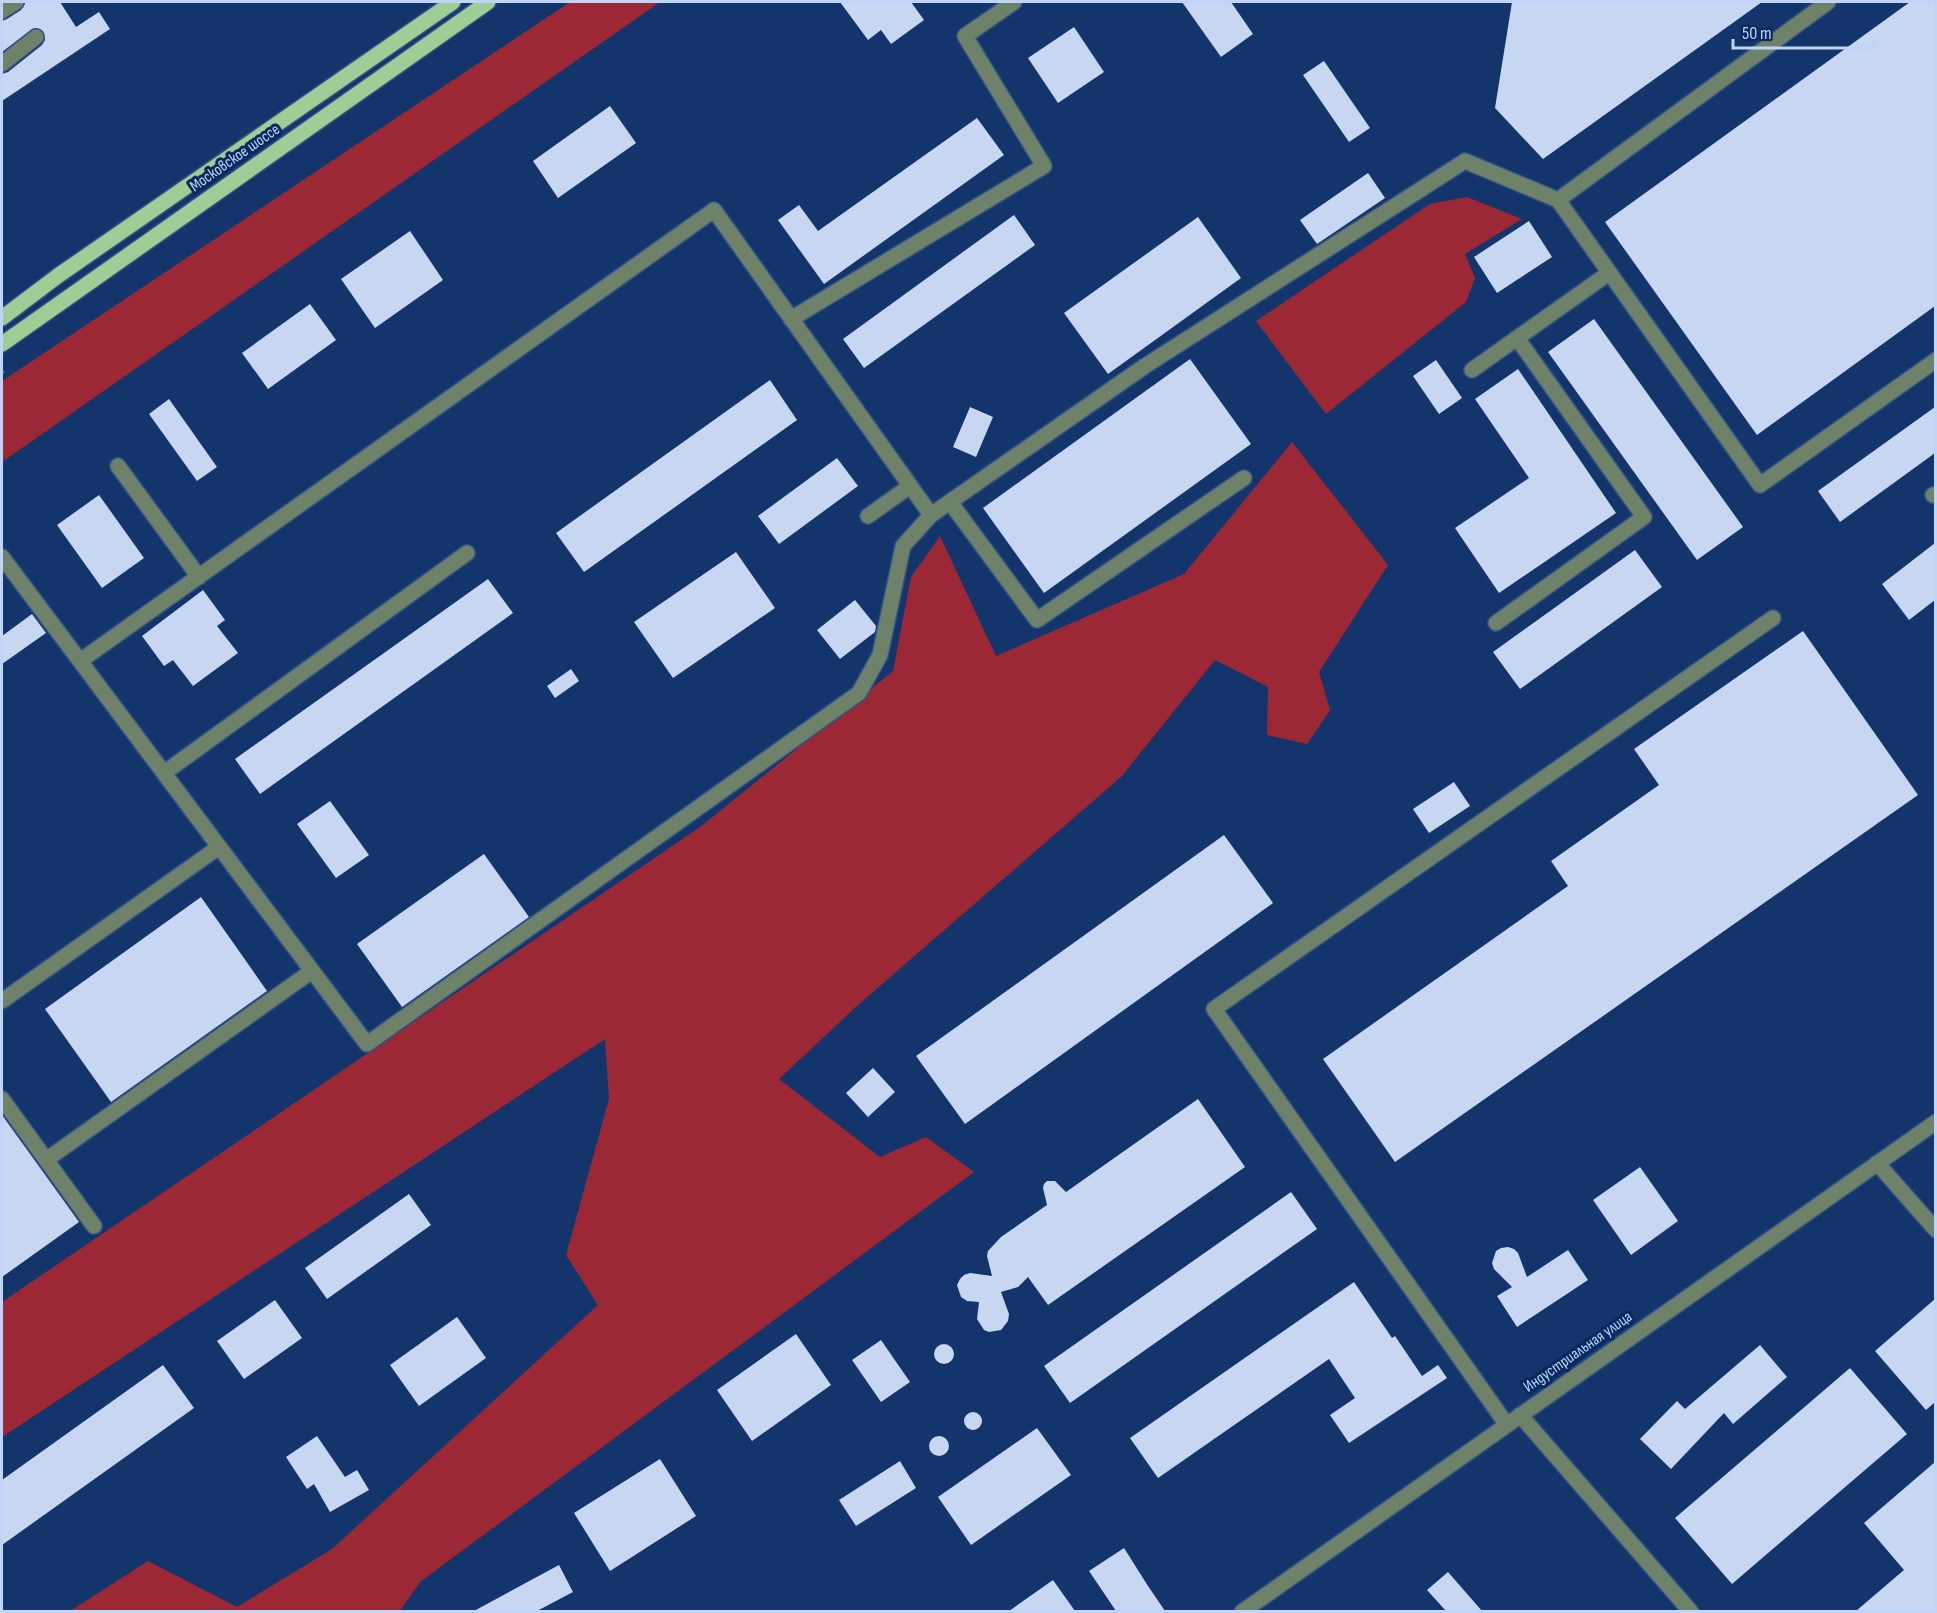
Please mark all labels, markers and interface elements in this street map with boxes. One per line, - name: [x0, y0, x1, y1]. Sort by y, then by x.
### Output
- scale bar: [1733, 12, 1874, 50]
- text: 50 m: [1742, 23, 1772, 44]
- street label: Московское шоссе: [186, 120, 284, 196]
- street label: Индустриальная улица: [1520, 1307, 1636, 1397]

